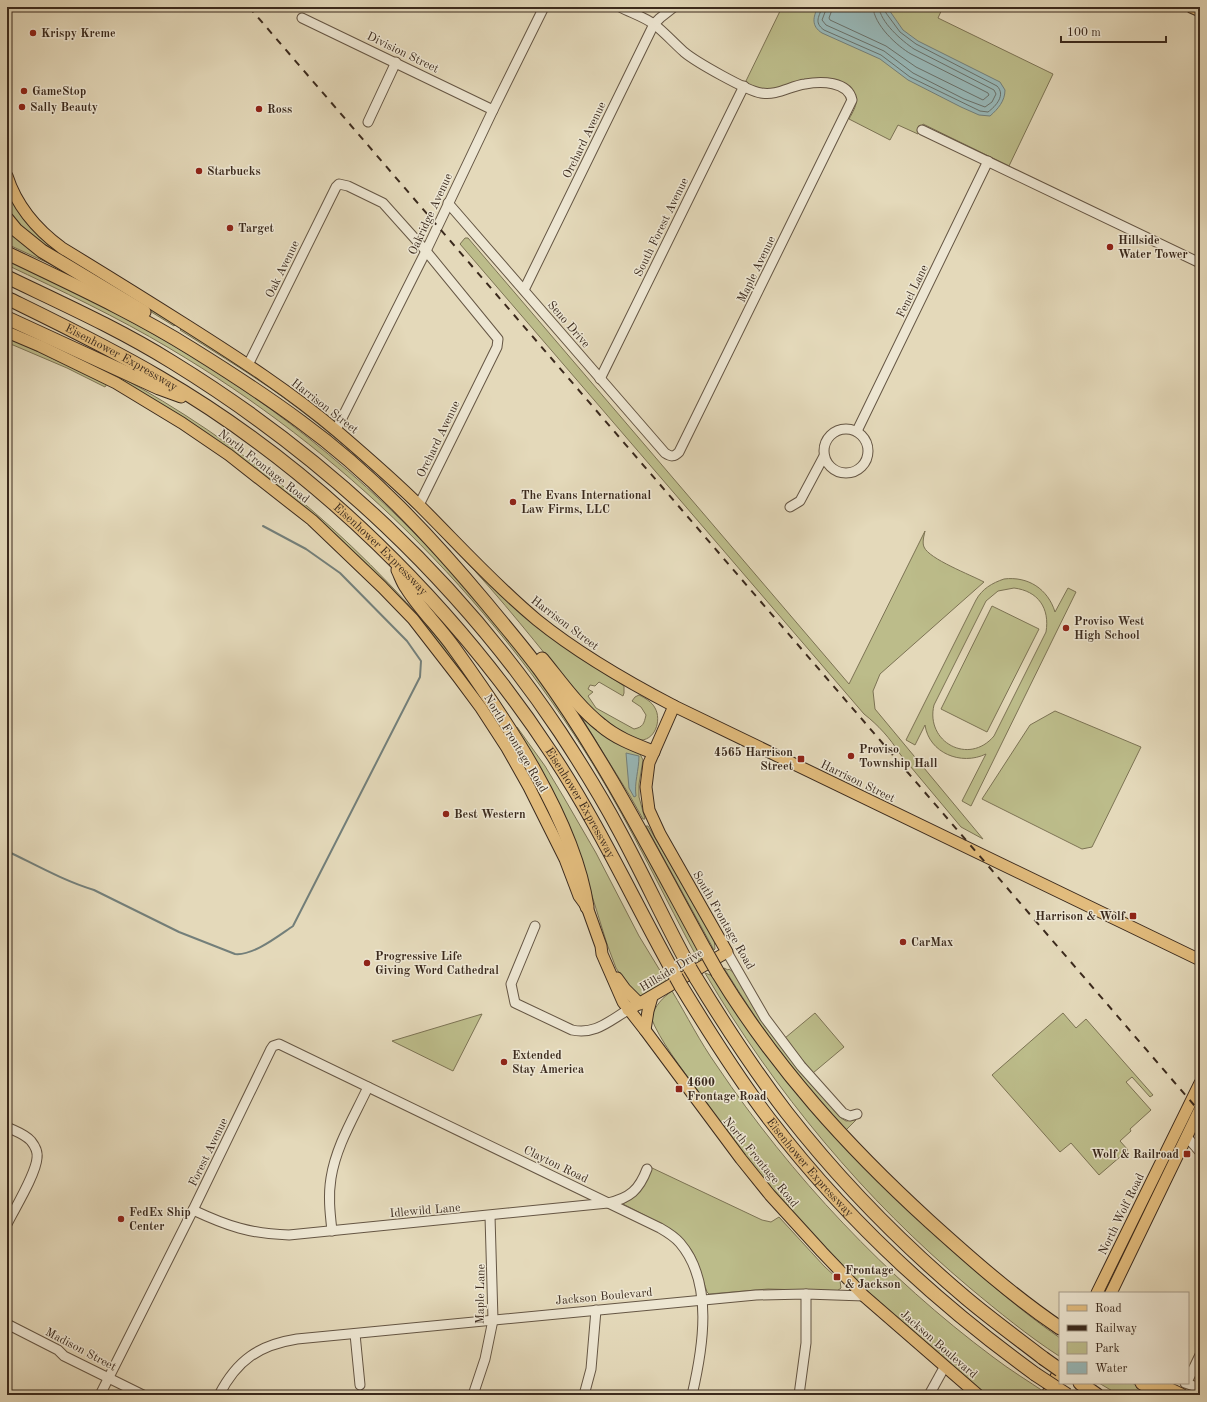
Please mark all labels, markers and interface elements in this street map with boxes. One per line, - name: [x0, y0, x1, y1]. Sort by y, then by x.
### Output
- scale bar: [1061, 18, 1166, 44]
- text: 100 m: [1067, 27, 1101, 39]
- marker: Krispy Kreme: [28, 28, 38, 38]
- place label: Krispy Kreme: [41, 28, 116, 40]
- street label: Division Street: [365, 30, 440, 75]
- marker: GameStop: [19, 86, 29, 96]
- place label: GameStop: [32, 86, 86, 98]
- street label: Orchard Avenue: [561, 100, 609, 181]
- marker: Sally Beauty: [17, 102, 27, 112]
- place label: Sally Beauty: [30, 102, 98, 114]
- marker: Ross: [254, 104, 264, 114]
- place label: Ross: [267, 104, 292, 116]
- marker: Starbucks: [194, 166, 204, 176]
- place label: Starbucks: [207, 166, 261, 178]
- street label: Oakridge Avenue: [407, 171, 455, 257]
- street label: South Forest Avenue: [633, 176, 691, 279]
- marker: Target: [225, 223, 235, 233]
- place label: Target: [238, 223, 275, 235]
- street label: Maple Avenue: [736, 234, 778, 305]
- place label: Hillside Water Tower: [1118, 235, 1188, 261]
- street label: Oak Avenue: [264, 238, 302, 300]
- marker: Hillside Water Tower: [1105, 242, 1115, 252]
- street label: Fencl Lane: [895, 263, 931, 320]
- street label: Seno Drive: [545, 299, 592, 351]
- street label: Eisenhower Expressway: [63, 323, 180, 394]
- street label: Harrison Street: [289, 377, 360, 437]
- street label: Orchard Avenue: [415, 399, 463, 480]
- street label: North Frontage Road: [216, 428, 311, 506]
- place label: The Evans International Law Firms, LLC: [521, 490, 651, 516]
- marker: The Evans International Law Firms, LLC: [508, 497, 518, 507]
- street label: Eisenhower Expressway: [331, 501, 430, 599]
- street label: Harrison Street: [528, 595, 600, 653]
- place label: Proviso West High School: [1074, 616, 1145, 642]
- marker: Proviso West High School: [1061, 623, 1071, 633]
- street label: North Frontage Road: [481, 692, 549, 795]
- place label: Proviso Township Hall: [859, 744, 938, 770]
- street label: Eisenhower Expressway: [542, 746, 617, 861]
- place label: 4565 Harrison Street: [714, 746, 794, 773]
- marker: Proviso Township Hall: [846, 751, 856, 761]
- marker: 4565 Harrison Street: [796, 754, 806, 764]
- street label: Harrison Street: [818, 759, 897, 805]
- marker: Best Western: [441, 809, 451, 819]
- place label: Best Western: [454, 809, 526, 821]
- street label: South Frontage Road: [690, 869, 756, 972]
- place label: Harrison & Wolf: [1035, 911, 1126, 923]
- marker: Harrison & Wolf: [1128, 911, 1138, 921]
- marker: CarMax: [898, 937, 908, 947]
- place label: CarMax: [911, 937, 953, 949]
- street label: Hillside Drive: [638, 947, 706, 994]
- place label: Progressive Life Giving Word Cathedral: [375, 951, 499, 977]
- marker: Progressive Life Giving Word Cathedral: [362, 958, 372, 968]
- place label: Extended Stay America: [512, 1050, 584, 1076]
- marker: Extended Stay America: [499, 1057, 509, 1067]
- place label: 4600 Frontage Road: [687, 1077, 767, 1103]
- marker: 4600 Frontage Road: [674, 1084, 684, 1094]
- street label: North Frontage Road: [720, 1115, 800, 1210]
- street label: Forest Avenue: [187, 1116, 231, 1189]
- street label: Eisenhower Expressway: [764, 1116, 856, 1220]
- street label: Clayton Road: [521, 1144, 590, 1186]
- place label: Wolf & Railroad: [1091, 1149, 1180, 1161]
- marker: Wolf & Railroad: [1182, 1149, 1192, 1159]
- street label: North Wolf Road: [1097, 1172, 1147, 1257]
- street label: Idlewild Lane: [389, 1202, 462, 1220]
- place label: FedEx Ship Center: [129, 1207, 191, 1233]
- marker: FedEx Ship Center: [116, 1214, 126, 1224]
- street label: Maple Lane: [474, 1263, 488, 1324]
- place label: Frontage & Jackson: [845, 1265, 901, 1291]
- marker: Frontage & Jackson: [832, 1272, 842, 1282]
- street label: Jackson Boulevard: [555, 1287, 653, 1307]
- legend: [1059, 1292, 1189, 1384]
- text: Road: [1095, 1303, 1122, 1315]
- street label: Jackson Boulevard: [898, 1308, 979, 1381]
- text: Railway: [1095, 1323, 1138, 1335]
- street label: Madison Street: [43, 1326, 118, 1374]
- text: Park: [1095, 1343, 1120, 1355]
- text: Water: [1095, 1363, 1128, 1375]

